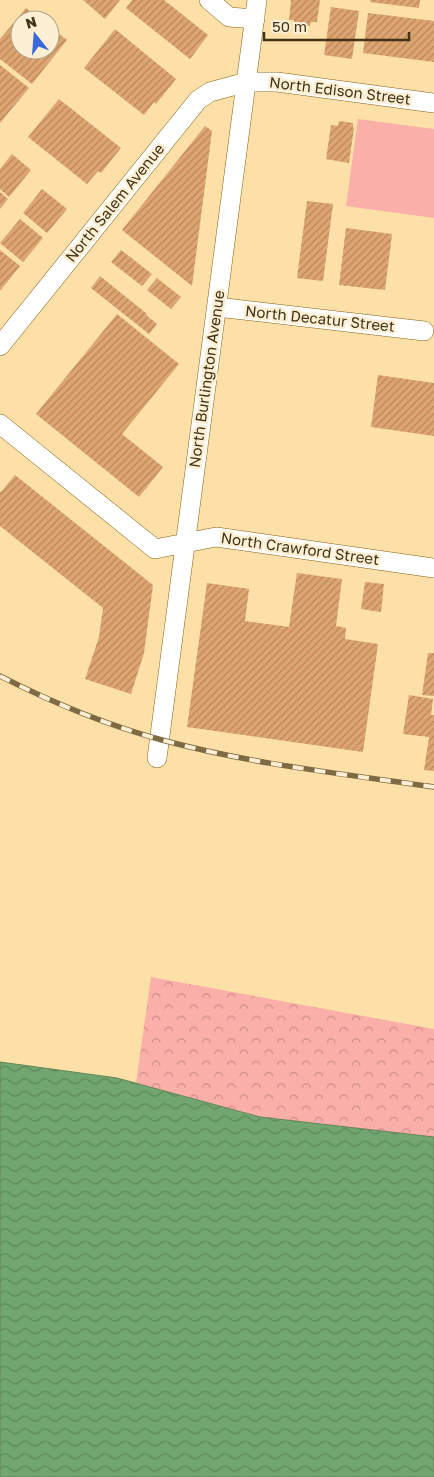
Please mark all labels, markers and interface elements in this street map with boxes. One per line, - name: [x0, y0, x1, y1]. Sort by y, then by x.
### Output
- north arrow: [10, 10, 60, 60]
- scale bar: [264, 10, 409, 42]
- text: N: [23, 12, 39, 32]
- text: 50 m: [272, 17, 307, 35]
- street label: North Edison Street: [268, 72, 412, 108]
- street label: North Salem Avenue: [61, 139, 168, 265]
- street label: North Burlington Avenue: [185, 289, 227, 469]
- street label: North Decatur Street: [244, 301, 396, 335]
- street label: North Crawford Street: [220, 528, 380, 568]

